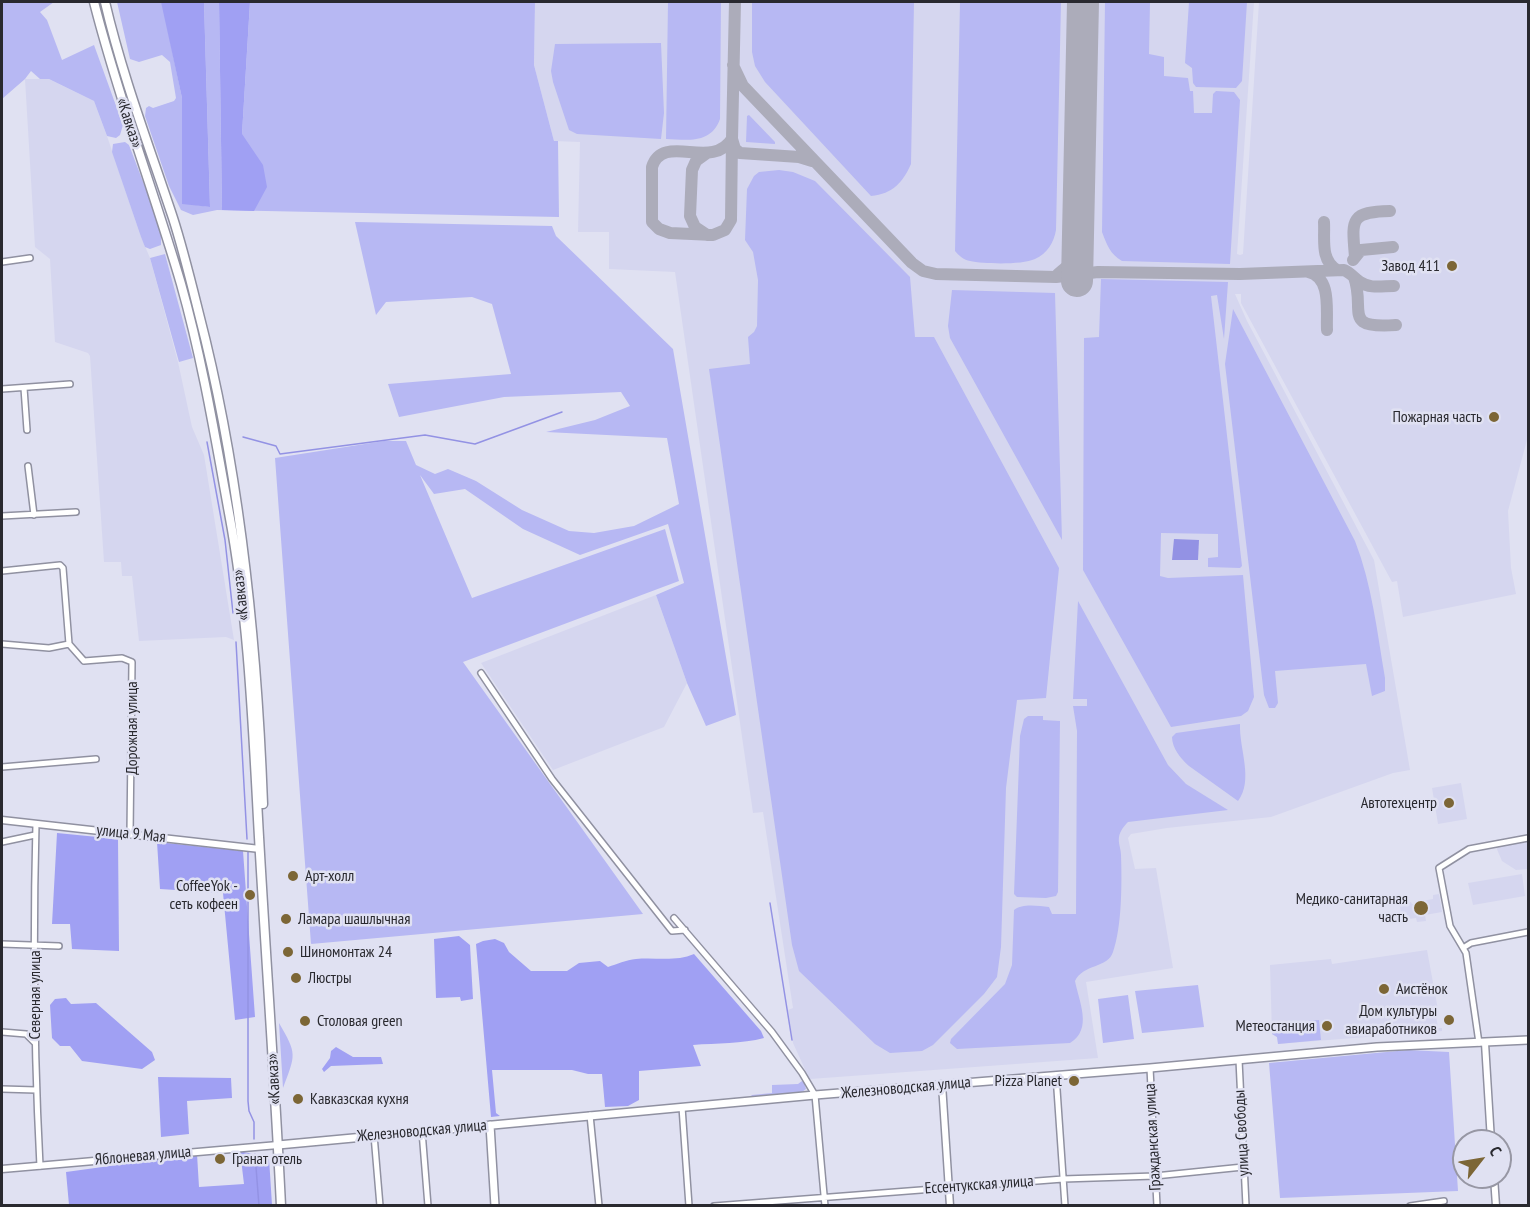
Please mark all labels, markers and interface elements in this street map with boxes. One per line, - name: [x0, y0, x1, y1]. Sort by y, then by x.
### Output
- street label: «Кавказ»: [112, 96, 146, 150]
- place label: Завод 411: [1381, 256, 1440, 276]
- marker: Завод 411: [1445, 259, 1459, 273]
- place label: Пожарная часть: [1392, 407, 1482, 427]
- marker: Пожарная часть: [1487, 410, 1501, 424]
- street label: «Кавказ»: [229, 568, 253, 622]
- street label: Дорожная улица: [122, 681, 142, 775]
- place label: Автотехцентр: [1361, 793, 1437, 813]
- marker: Автотехцентр: [1442, 796, 1456, 810]
- street label: улица 9 Мая: [95, 821, 167, 847]
- place label: Арт-холл: [305, 866, 354, 886]
- marker: Арт-холл: [286, 869, 300, 883]
- place label: CoffeeYok - сеть кофеен: [170, 876, 238, 914]
- marker: CoffeeYok - сеть кофеен: [243, 888, 257, 902]
- place label: Медико-санитарная часть: [1296, 889, 1408, 927]
- marker: Медико-санитарная часть: [1412, 899, 1430, 917]
- place label: Ламара шашлычная: [298, 909, 410, 929]
- marker: Ламара шашлычная: [279, 912, 293, 926]
- place label: Шиномонтаж 24: [300, 942, 392, 962]
- marker: Шиномонтаж 24: [281, 945, 295, 959]
- street label: Северная улица: [25, 950, 45, 1040]
- place label: Люстры: [308, 968, 352, 988]
- marker: Люстры: [289, 971, 303, 985]
- place label: Аистёнок: [1396, 979, 1448, 999]
- marker: Аистёнок: [1377, 982, 1391, 996]
- place label: Дом культуры авиаработников: [1345, 1001, 1437, 1039]
- place label: Столовая green: [317, 1011, 403, 1031]
- marker: Дом культуры авиаработников: [1442, 1013, 1456, 1027]
- marker: Столовая green: [298, 1014, 312, 1028]
- place label: Метеостанция: [1236, 1016, 1315, 1036]
- marker: Метеостанция: [1320, 1019, 1334, 1033]
- street label: «Кавказ»: [263, 1053, 285, 1105]
- place label: Pizza Planet: [995, 1071, 1062, 1091]
- street label: Железноводская улица: [840, 1073, 972, 1103]
- marker: Pizza Planet: [1067, 1074, 1081, 1088]
- street label: Гражданская улица: [1141, 1083, 1165, 1191]
- place label: Кавказская кухня: [310, 1089, 409, 1109]
- street label: улица Свободы: [1230, 1089, 1254, 1177]
- marker: Кавказская кухня: [291, 1092, 305, 1106]
- street label: Железноводская улица: [356, 1116, 488, 1146]
- north arrow: [1452, 1129, 1512, 1189]
- street label: Яблоневая улица: [94, 1142, 192, 1170]
- text: С: [1485, 1142, 1506, 1159]
- place label: Гранат отель: [232, 1149, 302, 1169]
- marker: Гранат отель: [213, 1152, 227, 1166]
- street label: Ессентукская улица: [924, 1172, 1034, 1198]

